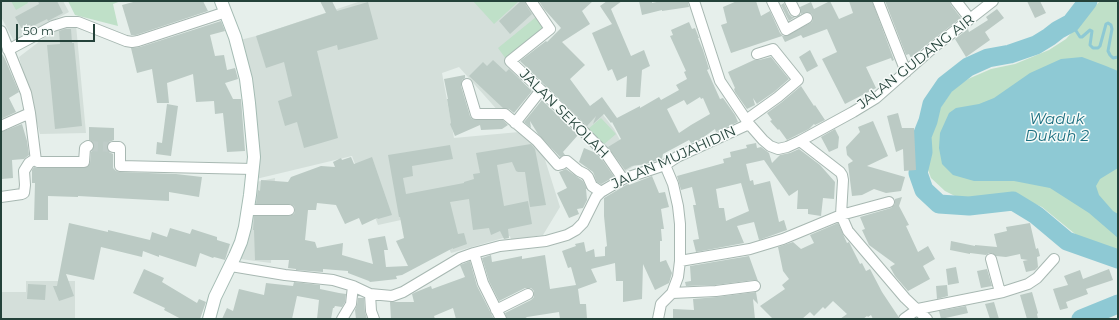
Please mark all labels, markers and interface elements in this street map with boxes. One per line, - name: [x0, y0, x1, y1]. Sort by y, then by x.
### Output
- street label: JALAN GUDANG AIR: [854, 11, 978, 113]
- scale bar: [18, 16, 97, 42]
- text: 50 m: [23, 23, 54, 38]
- street label: JALAN SEKOLAH: [516, 66, 612, 162]
- water label: Waduk Dukuh 2: [1025, 111, 1089, 146]
- street label: JALAN MUJAHIDIN: [609, 123, 739, 193]

